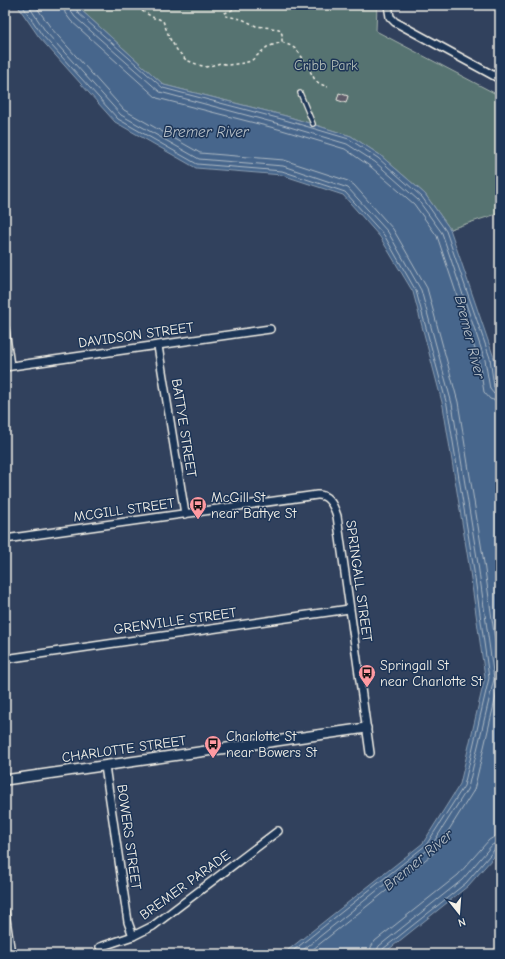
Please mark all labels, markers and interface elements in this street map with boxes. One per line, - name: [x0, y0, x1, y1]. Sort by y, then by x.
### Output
- park label: Cribb Park: [294, 57, 358, 74]
- water label: Bremer River: [163, 123, 250, 141]
- water label: Bremer River: [451, 293, 489, 382]
- street label: DAVIDSON STREET: [77, 318, 195, 352]
- street label: BATTYE STREET: [168, 377, 200, 479]
- place label: McGill St near Battye St: [211, 489, 298, 522]
- street label: MCGILL STREET: [72, 494, 176, 526]
- bus stop icon: McGill St near Battye St: [188, 495, 208, 520]
- street label: SPRINGALL STREET: [342, 519, 376, 644]
- street label: GRENVILLE STREET: [113, 604, 238, 638]
- place label: Springall St near Charlotte St: [380, 657, 483, 690]
- bus stop icon: Springall St near Charlotte St: [357, 663, 377, 688]
- place label: Charlotte St near Bowers St: [226, 728, 318, 761]
- street label: CHARLOTTE STREET: [61, 732, 188, 766]
- bus stop icon: Charlotte St near Bowers St: [203, 734, 223, 759]
- street label: BOWERS STREET: [113, 783, 145, 891]
- water label: Bremer River: [380, 825, 457, 894]
- street label: BREMER PARADE: [136, 846, 234, 924]
- north arrow: [439, 893, 479, 933]
- text: N: [456, 915, 467, 929]

